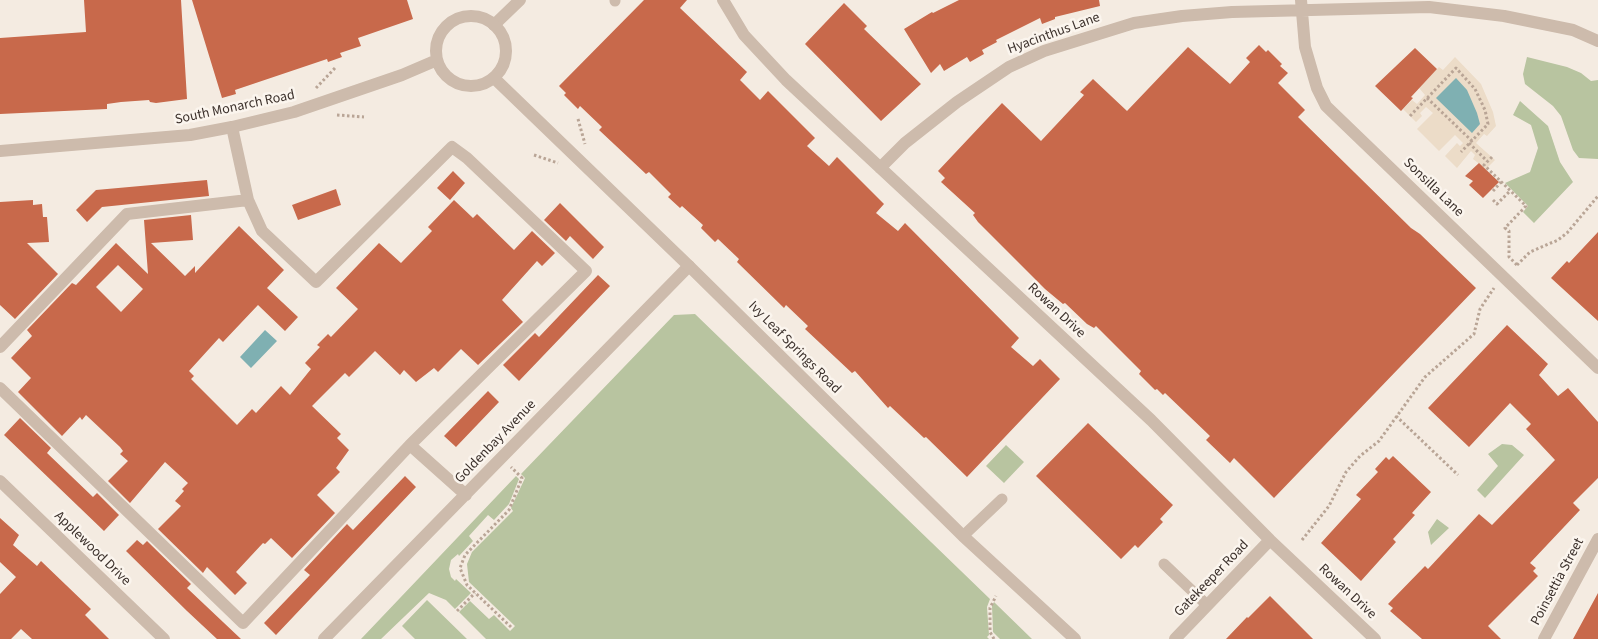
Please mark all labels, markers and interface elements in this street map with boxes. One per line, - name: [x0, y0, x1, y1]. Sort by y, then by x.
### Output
- street label: Hyacinthus Lane: [1006, 10, 1102, 58]
- street label: South Monarch Road: [174, 87, 296, 129]
- street label: Sonsilla Lane: [1399, 155, 1467, 221]
- street label: Rowan Drive: [1024, 280, 1088, 342]
- street label: Ivy Leaf Springs Road: [744, 298, 844, 398]
- street label: Goldenbay Avenue: [452, 397, 540, 487]
- street label: Applewood Drive: [50, 508, 134, 590]
- street label: Poinsettia Street: [1528, 535, 1588, 629]
- street label: Gatekeeper Road: [1171, 537, 1253, 621]
- street label: Rowan Drive: [1315, 561, 1379, 623]

